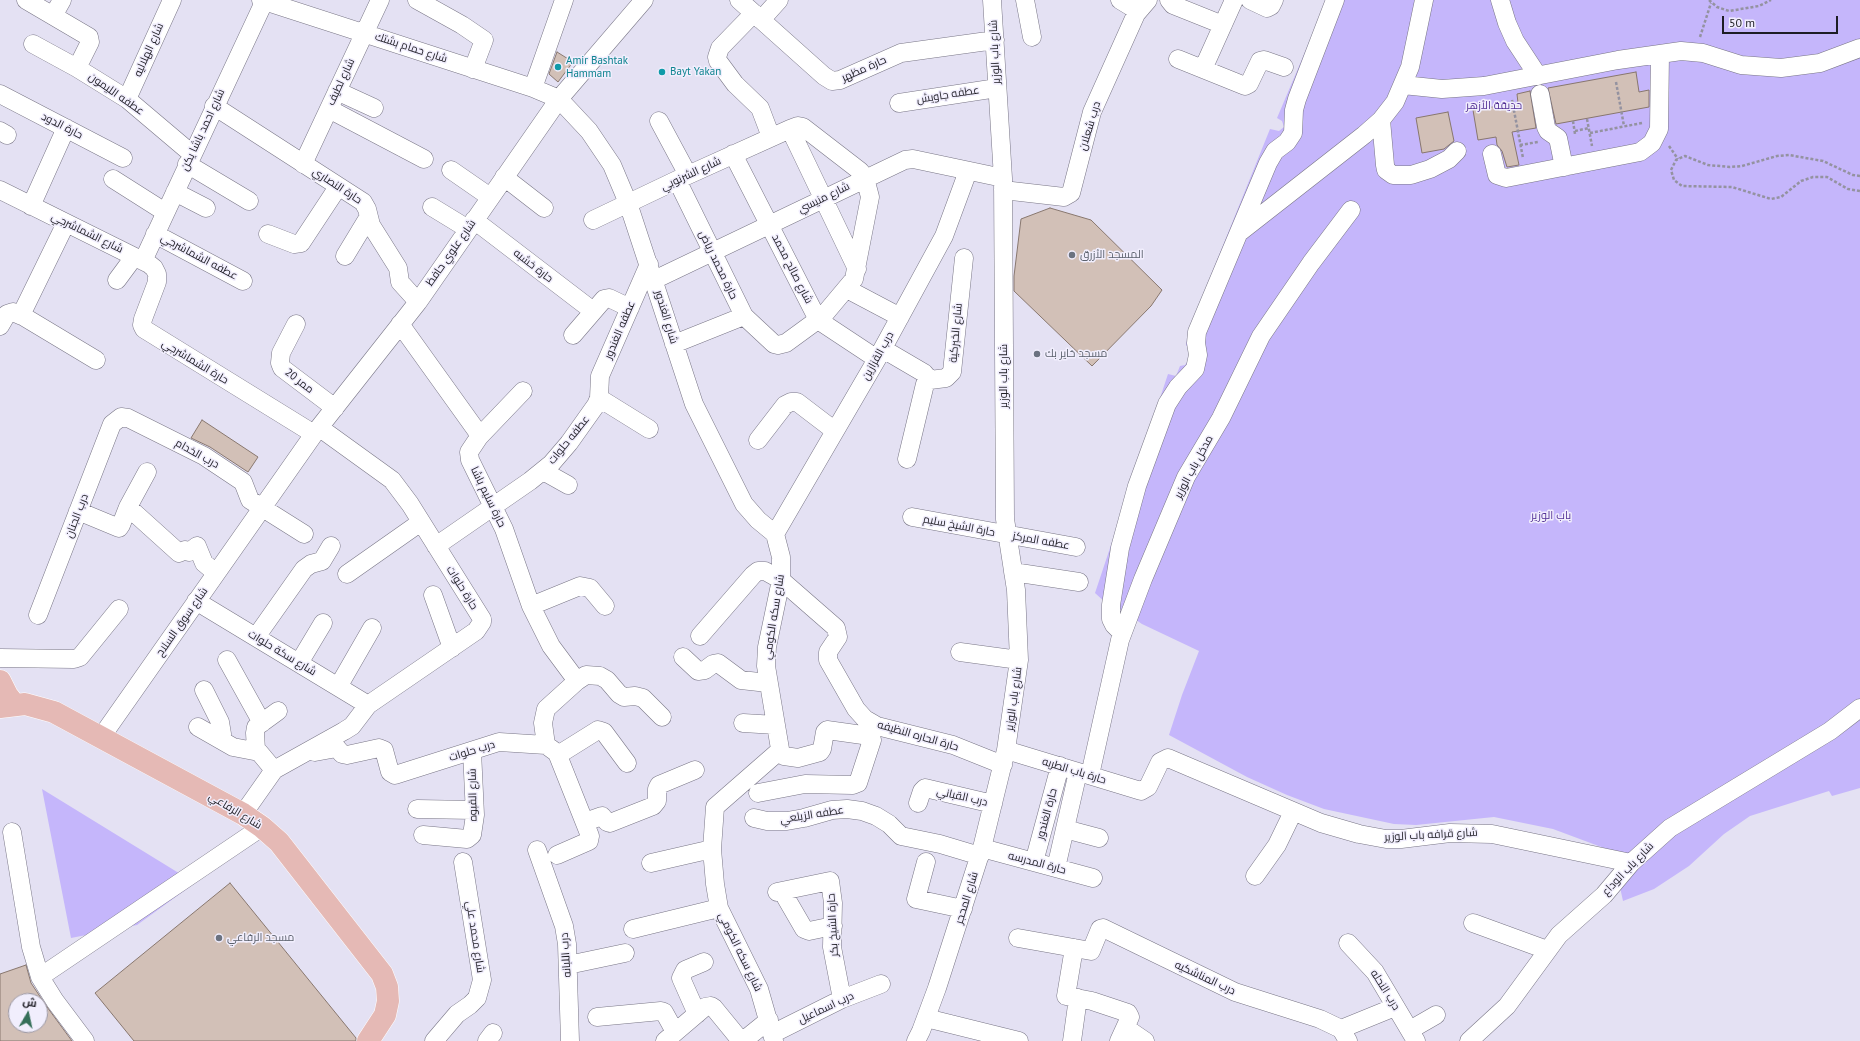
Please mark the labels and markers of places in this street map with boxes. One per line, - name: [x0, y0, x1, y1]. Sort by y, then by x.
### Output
- place label: Amir Bashtak Hammam: [566, 54, 628, 80]
- marker: Amir Bashtak Hammam: [553, 62, 563, 72]
- place label: Bayt Yakan: [670, 65, 721, 79]
- marker: Bayt Yakan: [657, 67, 667, 77]
- place label: المسجد الأزرق: [1080, 248, 1144, 262]
- marker: المسجد الأزرق: [1067, 250, 1077, 260]
- place label: مسجد خاير بك: [1045, 347, 1107, 361]
- marker: مسجد خاير بك: [1032, 349, 1042, 359]
- place label: مسجد الرفاعي: [227, 931, 294, 945]
- marker: مسجد الرفاعي: [214, 933, 224, 943]

